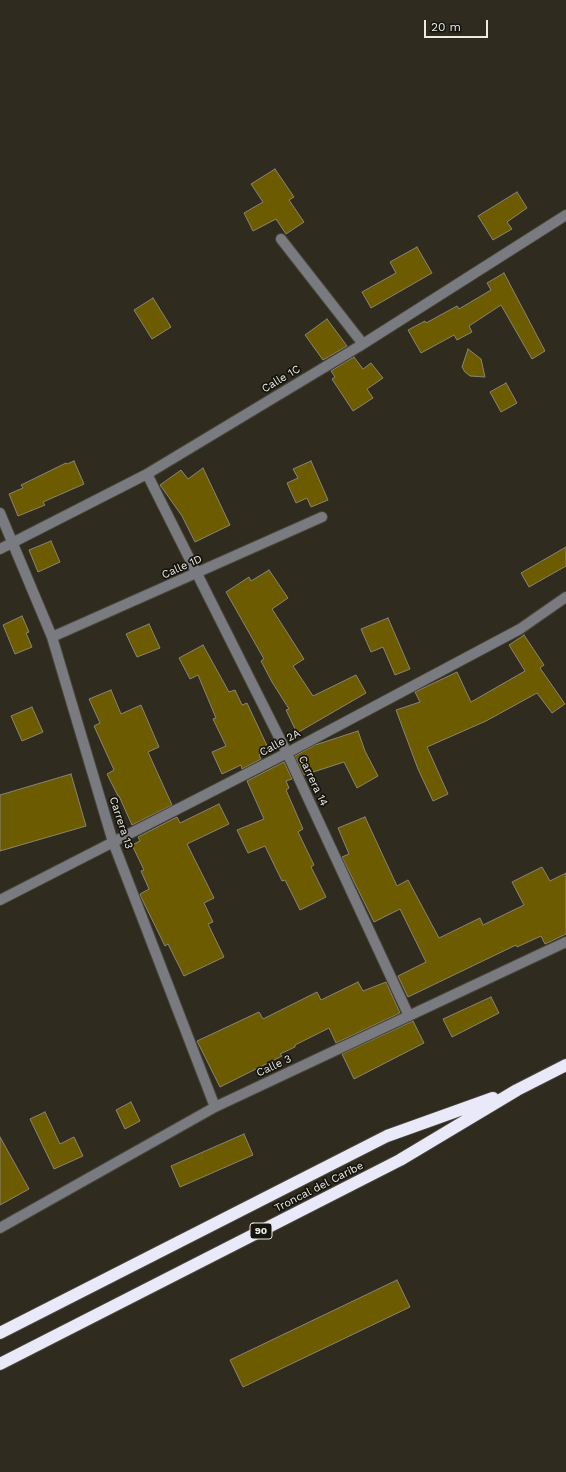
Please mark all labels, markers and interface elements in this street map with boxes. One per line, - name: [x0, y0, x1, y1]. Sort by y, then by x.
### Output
- scale bar: [426, 12, 490, 38]
- text: 20 m: [431, 20, 461, 34]
- street label: Calle 1C: [259, 362, 303, 396]
- street label: Calle 1D: [160, 552, 204, 582]
- street label: Calle 2A: [257, 727, 303, 759]
- street label: Carrera 14: [296, 754, 330, 808]
- street label: Carrera 13: [106, 795, 136, 851]
- street label: Calle 3: [254, 1052, 294, 1080]
- street label: Troncal del Caribe: [272, 1159, 366, 1215]
- road number: 90: [250, 1223, 272, 1239]

